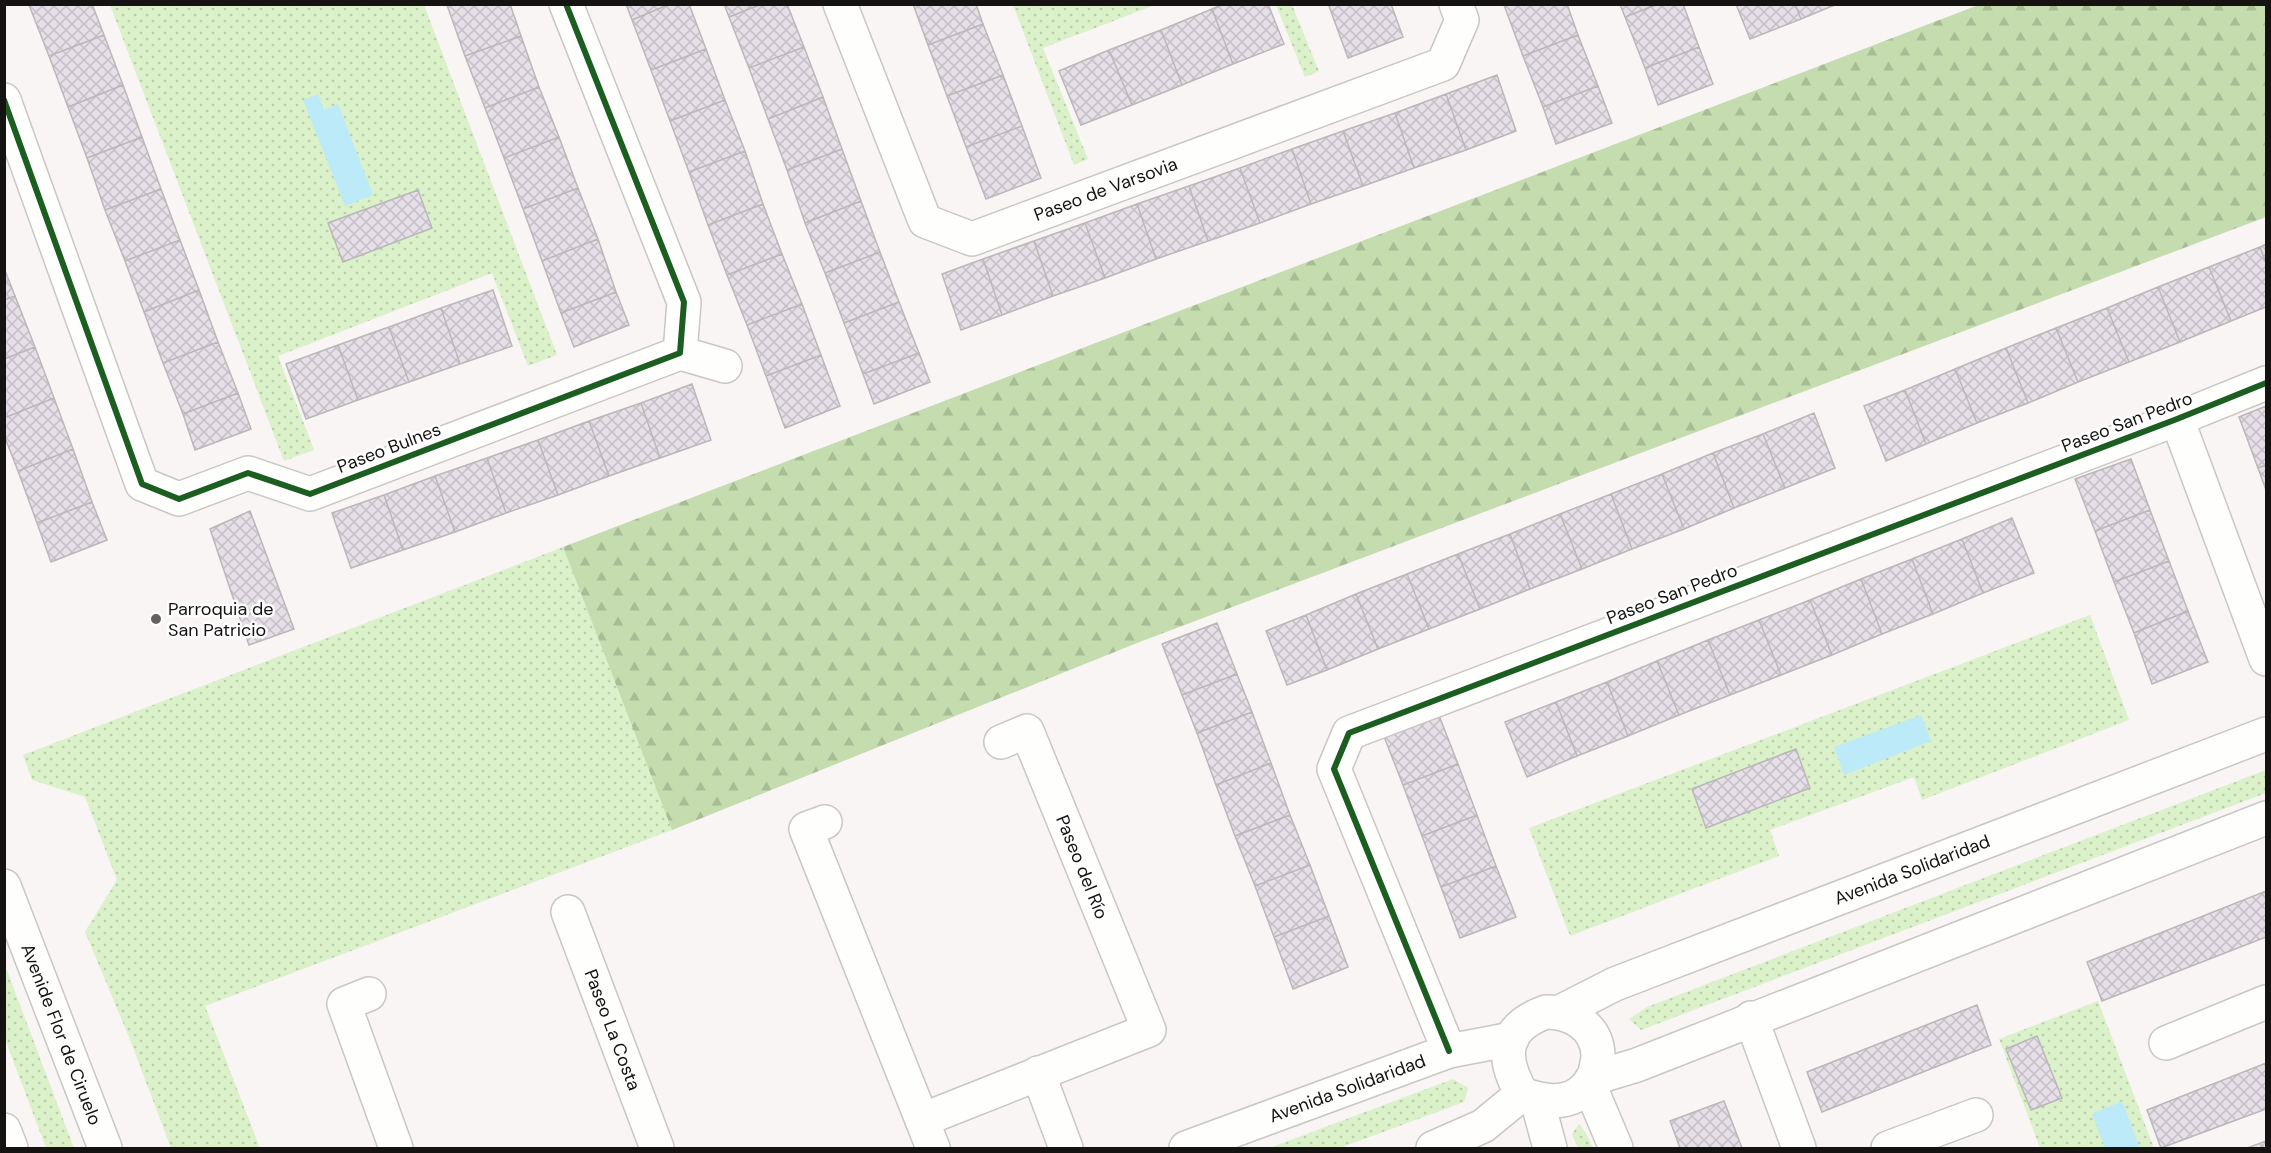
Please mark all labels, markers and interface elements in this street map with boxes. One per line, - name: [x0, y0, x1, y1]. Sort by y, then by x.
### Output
- street label: Paseo de Varsovia: [1031, 152, 1181, 227]
- street label: Paseo San Pedro: [2058, 386, 2196, 458]
- street label: Paseo Bulnes: [334, 417, 444, 479]
- street label: Paseo San Pedro: [1603, 558, 1741, 630]
- place label: Parroquia de San Patricio: [168, 597, 273, 642]
- marker: Parroquia de San Patricio: [149, 612, 163, 626]
- street label: Paseo del Río: [1050, 811, 1114, 923]
- street label: Avenida Solidaridad: [1831, 829, 1993, 911]
- street label: Avenide Flor de Ciruelo: [15, 940, 107, 1129]
- street label: Paseo La Costa: [579, 966, 646, 1094]
- street label: Avenida Solidaridad: [1266, 1049, 1429, 1128]

